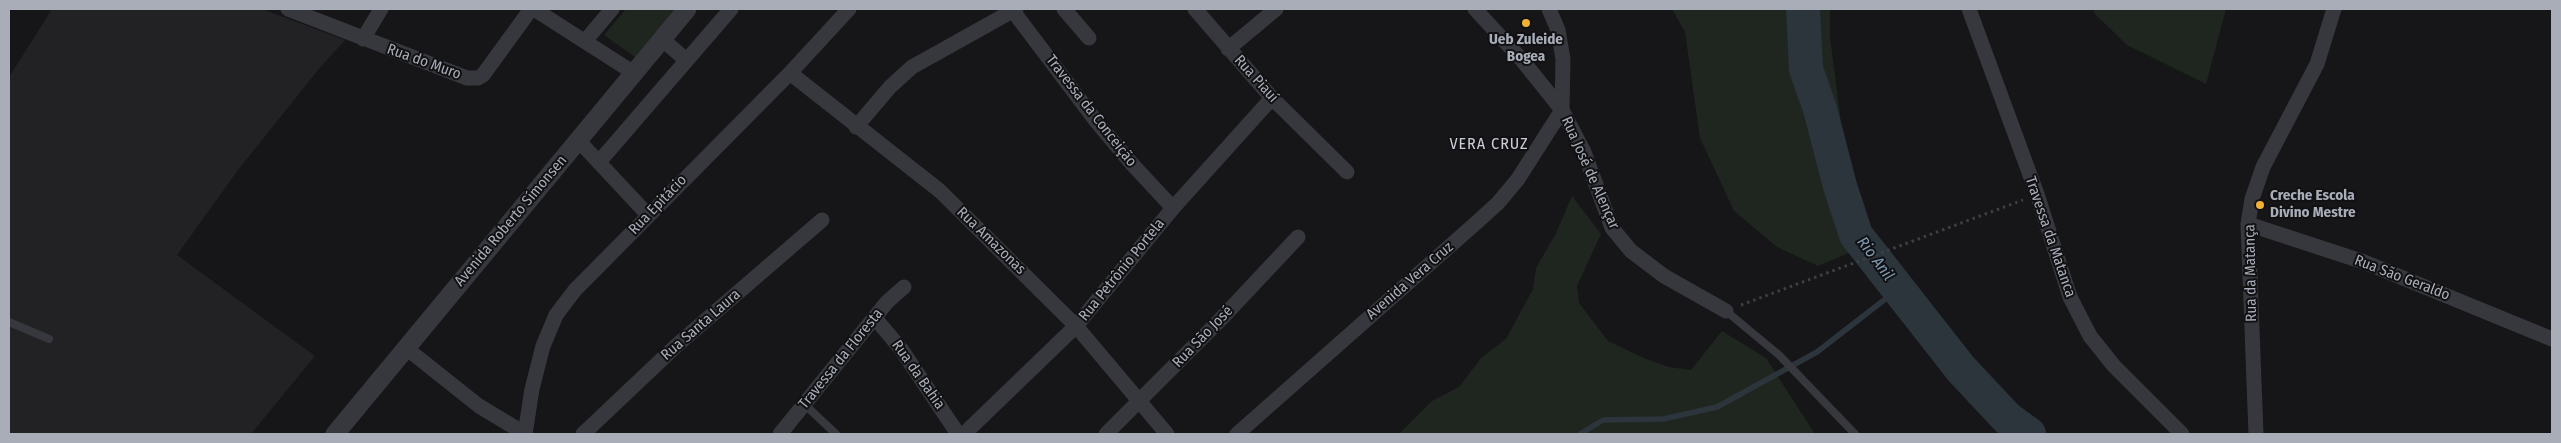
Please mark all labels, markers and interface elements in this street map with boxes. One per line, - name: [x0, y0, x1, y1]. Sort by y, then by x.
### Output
- marker: Ueb Zuleide Bogea: [1520, 17, 1532, 29]
- place label: Ueb Zuleide Bogea: [1489, 31, 1563, 66]
- street label: Rua do Muro: [384, 40, 464, 84]
- street label: Travessa da Conceição: [1042, 52, 1140, 170]
- street label: Rua Piauí: [1230, 52, 1282, 106]
- street label: Rua José de Alençar: [1557, 114, 1623, 232]
- district label: VERA CRUZ: [1448, 135, 1530, 155]
- street label: Avenida Roberto Símonsen: [451, 152, 571, 290]
- street label: Rua Epitácio: [625, 171, 691, 239]
- street label: Travessa da Matanca: [2021, 174, 2079, 300]
- place label: Creche Escola Divino Mestre: [2270, 187, 2356, 222]
- marker: Creche Escola Divino Mestre: [2254, 199, 2266, 211]
- street label: Rua Amazonas: [953, 204, 1029, 278]
- street label: Rua Petrônio Portela: [1075, 215, 1169, 325]
- street label: Rua da Matança: [2241, 224, 2261, 322]
- water label: Rio Anil: [1852, 233, 1898, 285]
- street label: Avenida Vera Cruz: [1363, 238, 1457, 324]
- street label: Rua São Geraldo: [2352, 252, 2452, 304]
- street label: Rua Santa Laura: [658, 286, 744, 364]
- street label: Rua São José: [1169, 302, 1237, 372]
- street label: Travessa da Floresta: [795, 305, 887, 413]
- street label: Rua da Bahia: [888, 337, 948, 413]

